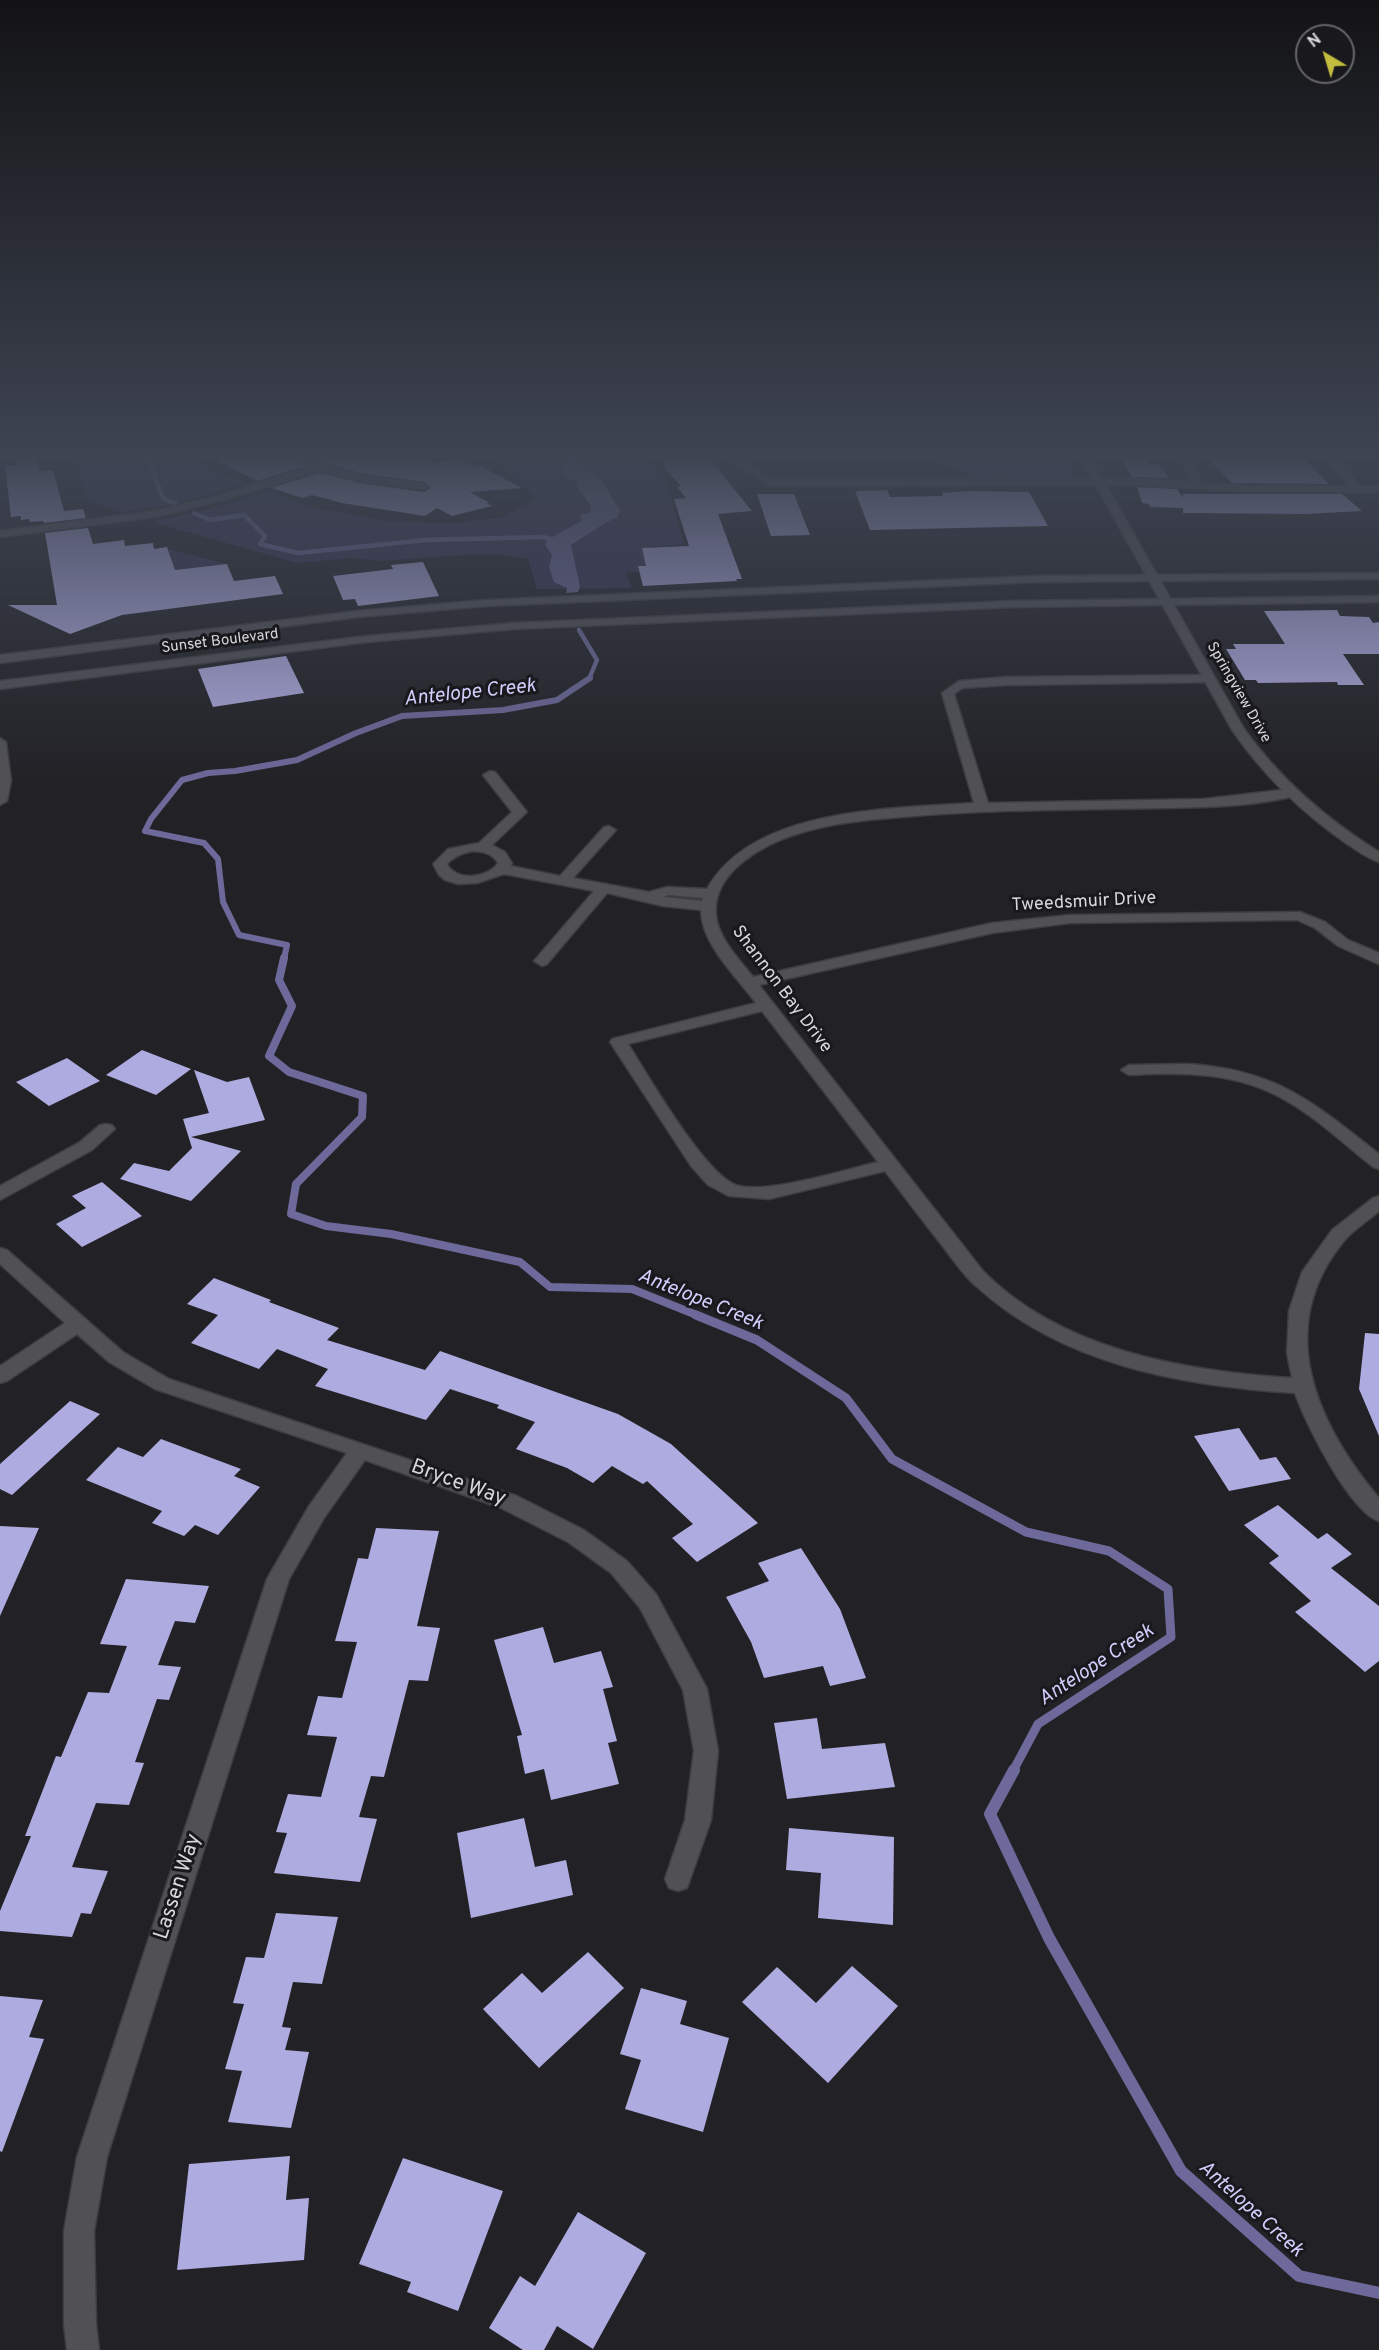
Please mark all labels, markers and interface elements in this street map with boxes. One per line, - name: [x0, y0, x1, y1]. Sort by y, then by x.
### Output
- north arrow: [1295, 24, 1355, 84]
- text: N: [1304, 30, 1326, 53]
- street label: Sunset Boulevard: [160, 626, 280, 658]
- street label: Springview Drive: [1202, 639, 1274, 747]
- water label: Antelope Creek: [403, 675, 537, 713]
- street label: Tweedsmuir Drive: [1011, 888, 1157, 918]
- street label: Shannon Bay Drive: [726, 922, 836, 1058]
- water label: Antelope Creek: [634, 1265, 766, 1337]
- street label: Bryce Way: [407, 1455, 509, 1513]
- water label: Antelope Creek: [1035, 1620, 1159, 1712]
- street label: Lassen Way: [150, 1831, 208, 1943]
- water label: Antelope Creek: [1193, 2157, 1307, 2263]

